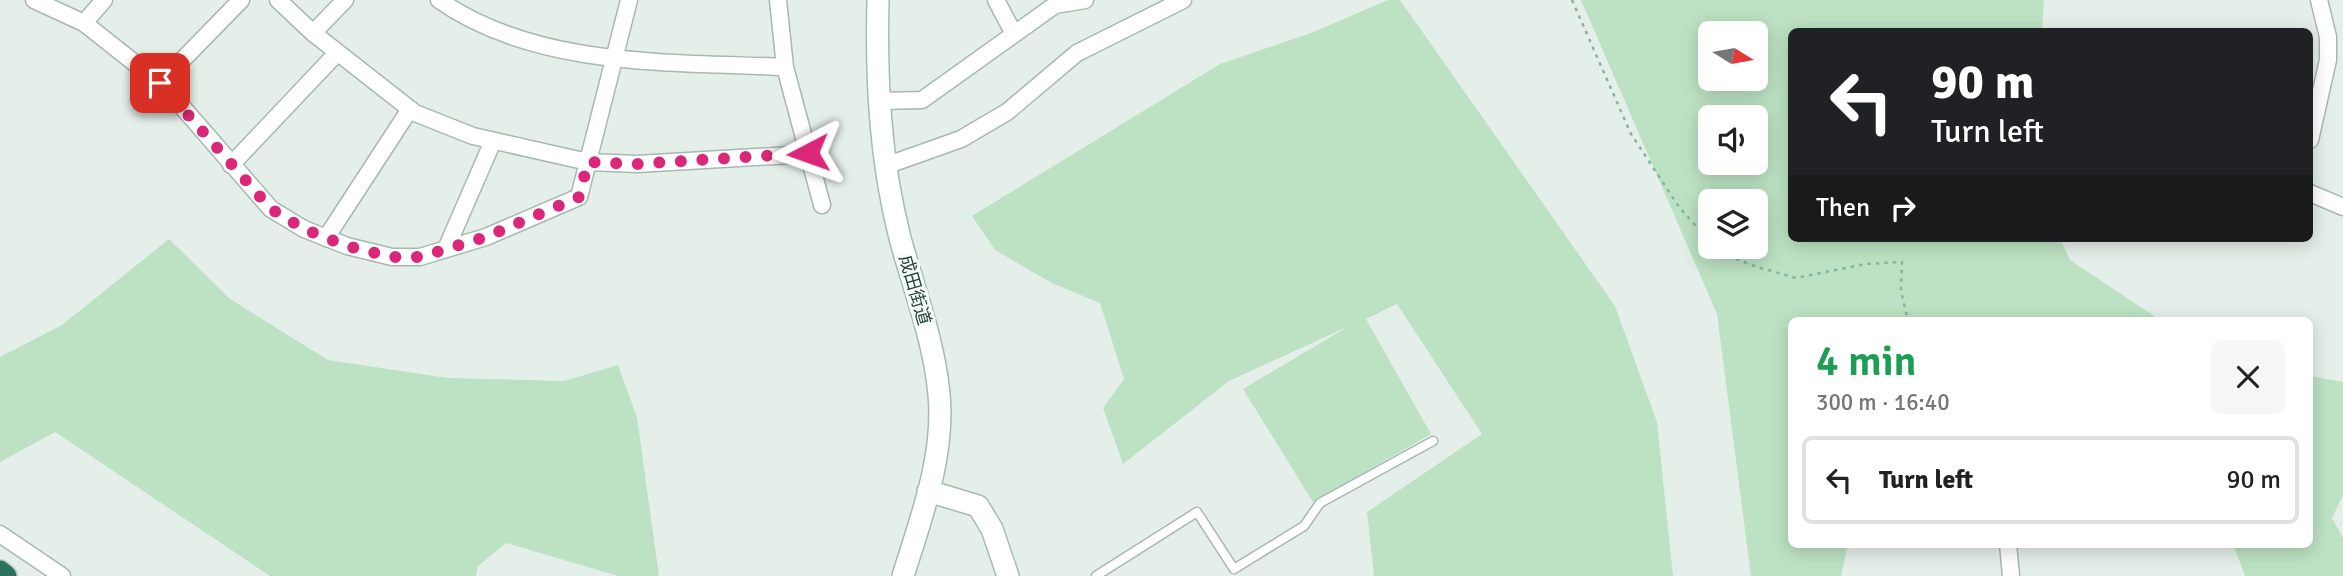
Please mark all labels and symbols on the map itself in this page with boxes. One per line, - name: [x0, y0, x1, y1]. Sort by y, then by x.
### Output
- north arrow: [1698, 21, 1768, 91]
- pin: [130, 53, 190, 113]
- position arrow: [771, 116, 845, 190]
- street label: 成田街道: [895, 252, 935, 328]

